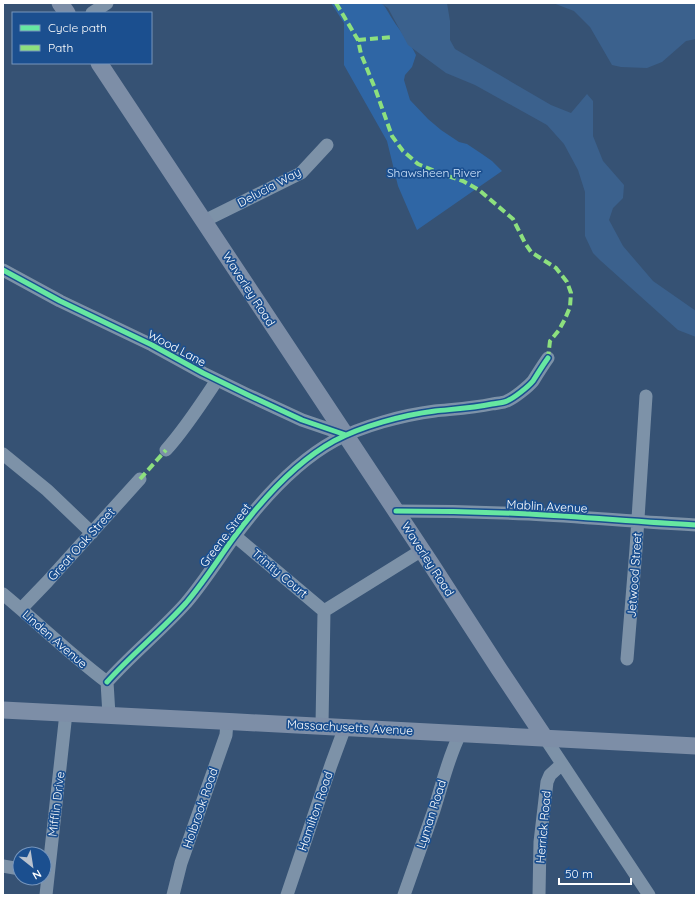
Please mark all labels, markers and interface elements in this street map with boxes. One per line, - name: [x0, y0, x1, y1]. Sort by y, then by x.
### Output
- legend: [12, 12, 152, 64]
- text: Cycle path: [48, 20, 107, 35]
- text: Path: [48, 40, 73, 55]
- street label: Delucia Way: [235, 164, 303, 210]
- park label: Shawsheen River: [387, 165, 481, 180]
- street label: Waverley Road: [219, 249, 279, 329]
- street label: Wood Lane: [145, 326, 209, 370]
- street label: Mablin Avenue: [506, 496, 588, 516]
- street label: Greene Street: [196, 500, 254, 570]
- street label: Great Oak Street: [44, 504, 118, 584]
- street label: Waverley Road: [398, 519, 458, 599]
- street label: Jetwood Street: [624, 532, 644, 618]
- street label: Trinity Court: [249, 545, 311, 601]
- street label: Linden Avenue: [19, 607, 91, 671]
- street label: Massachusetts Avenue: [286, 716, 414, 738]
- street label: Holbrook Road: [179, 766, 221, 850]
- street label: Hamilton Road: [294, 769, 336, 853]
- street label: Mifflin Drive: [45, 770, 67, 837]
- street label: Lyman Road: [413, 778, 449, 850]
- street label: Herrick Road: [532, 790, 554, 864]
- north arrow: [12, 846, 52, 886]
- scale bar: [559, 860, 631, 886]
- text: 50 m: [565, 866, 593, 881]
- text: N: [30, 867, 44, 883]

